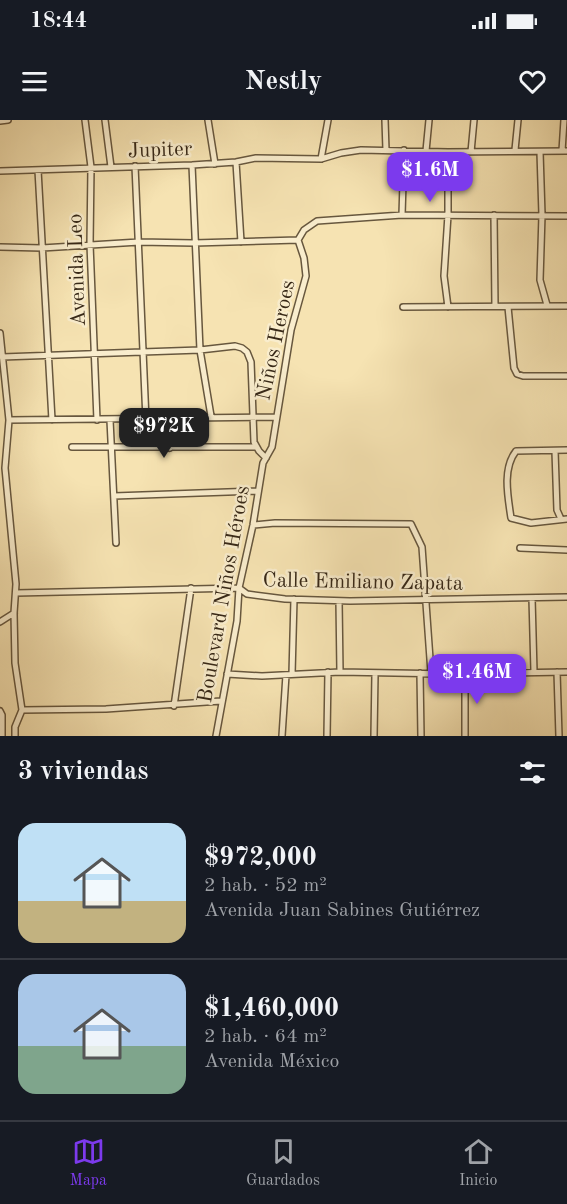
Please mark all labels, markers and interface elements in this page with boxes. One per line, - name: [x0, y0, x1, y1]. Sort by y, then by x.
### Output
- text: 18:44: [30, 10, 87, 32]
- icon: menu: [18, 65, 51, 98]
- icon: heart: [516, 65, 549, 98]
- text: Nestly: [245, 68, 322, 95]
- street label: Jupiter: [127, 139, 193, 162]
- pin: $1.6M: [388, 152, 472, 203]
- text: $1.6M: [401, 161, 459, 181]
- street label: Avenida Leo: [65, 213, 90, 327]
- street label: Niños Heroes: [253, 278, 299, 402]
- pin: $972K: [122, 408, 206, 459]
- text: $972K: [133, 417, 195, 437]
- street label: Boulevard Niños Héroes: [195, 484, 254, 705]
- street label: Calle Emiliano Zapata: [263, 570, 463, 595]
- pin: $1.46M: [428, 654, 526, 705]
- text: $1.46M: [442, 663, 512, 683]
- icon: filters: [516, 756, 549, 789]
- text: 3 viviendas: [18, 759, 148, 785]
- text: $972,000: [204, 845, 317, 871]
- icon: home: [66, 847, 138, 919]
- text: 2 hab. · 52 m²: [204, 876, 327, 896]
- text: Avenida Juan Sabines Gutiérrez: [204, 901, 480, 921]
- text: $1,460,000: [204, 996, 339, 1022]
- icon: home: [66, 998, 138, 1070]
- text: 2 hab. · 64 m²: [204, 1027, 327, 1047]
- text: Avenida México: [204, 1052, 339, 1072]
- tab: Mapa: [69, 1135, 107, 1191]
- tab: Guardados: [246, 1135, 320, 1191]
- tab: Inicio: [459, 1135, 498, 1191]

